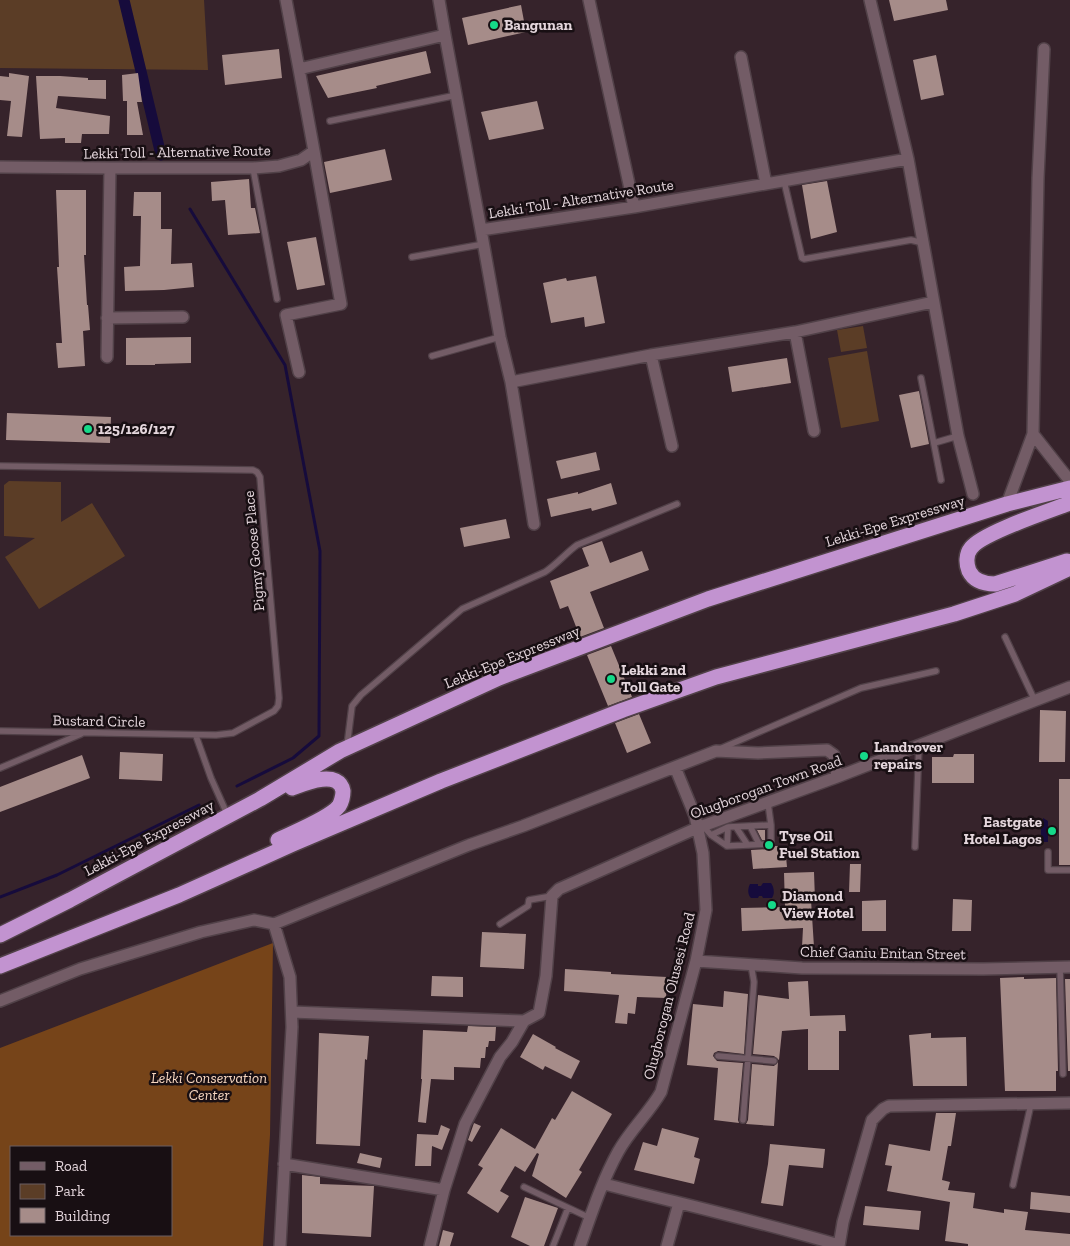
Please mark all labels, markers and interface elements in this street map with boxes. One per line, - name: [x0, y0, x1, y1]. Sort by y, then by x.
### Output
- place label: Bangunan: [504, 16, 573, 34]
- marker: Bangunan: [488, 19, 500, 31]
- street label: Lekki Toll - Alternative Route: [83, 141, 271, 163]
- street label: Lekki Toll - Alternative Route: [487, 175, 675, 223]
- place label: 125/126/127: [98, 420, 175, 438]
- marker: 125/126/127: [82, 423, 94, 435]
- street label: Pigmy Goose Place: [240, 490, 268, 612]
- street label: Lekki-Epe Expressway: [823, 491, 967, 551]
- street label: Lekki-Epe Expressway: [442, 621, 583, 692]
- place label: Lekki 2nd Toll Gate: [621, 661, 686, 696]
- marker: Lekki 2nd Toll Gate: [605, 673, 617, 685]
- street label: Bustard Circle: [52, 711, 146, 731]
- place label: Landrover repairs: [874, 738, 944, 773]
- marker: Landrover repairs: [858, 750, 870, 762]
- street label: Olugborogan Town Road: [688, 751, 845, 823]
- street label: Lekki-Epe Expressway: [81, 796, 217, 880]
- place label: Eastgate Hotel Lagos: [964, 813, 1042, 848]
- marker: Eastgate Hotel Lagos: [1046, 825, 1058, 837]
- place label: Tyse Oil Fuel Station: [779, 827, 860, 862]
- marker: Tyse Oil Fuel Station: [763, 839, 775, 851]
- place label: Diamond View Hotel: [782, 887, 854, 922]
- marker: Diamond View Hotel: [766, 899, 778, 911]
- street label: Olugborogan Olusesi Road: [639, 910, 699, 1082]
- street label: Chief Ganiu Enitan Street: [800, 943, 966, 963]
- park label: Lekki Conservation Center: [151, 1069, 267, 1104]
- legend: [10, 1146, 172, 1236]
- text: Road: [55, 1157, 88, 1175]
- text: Park: [55, 1182, 85, 1200]
- text: Building: [55, 1207, 110, 1225]

